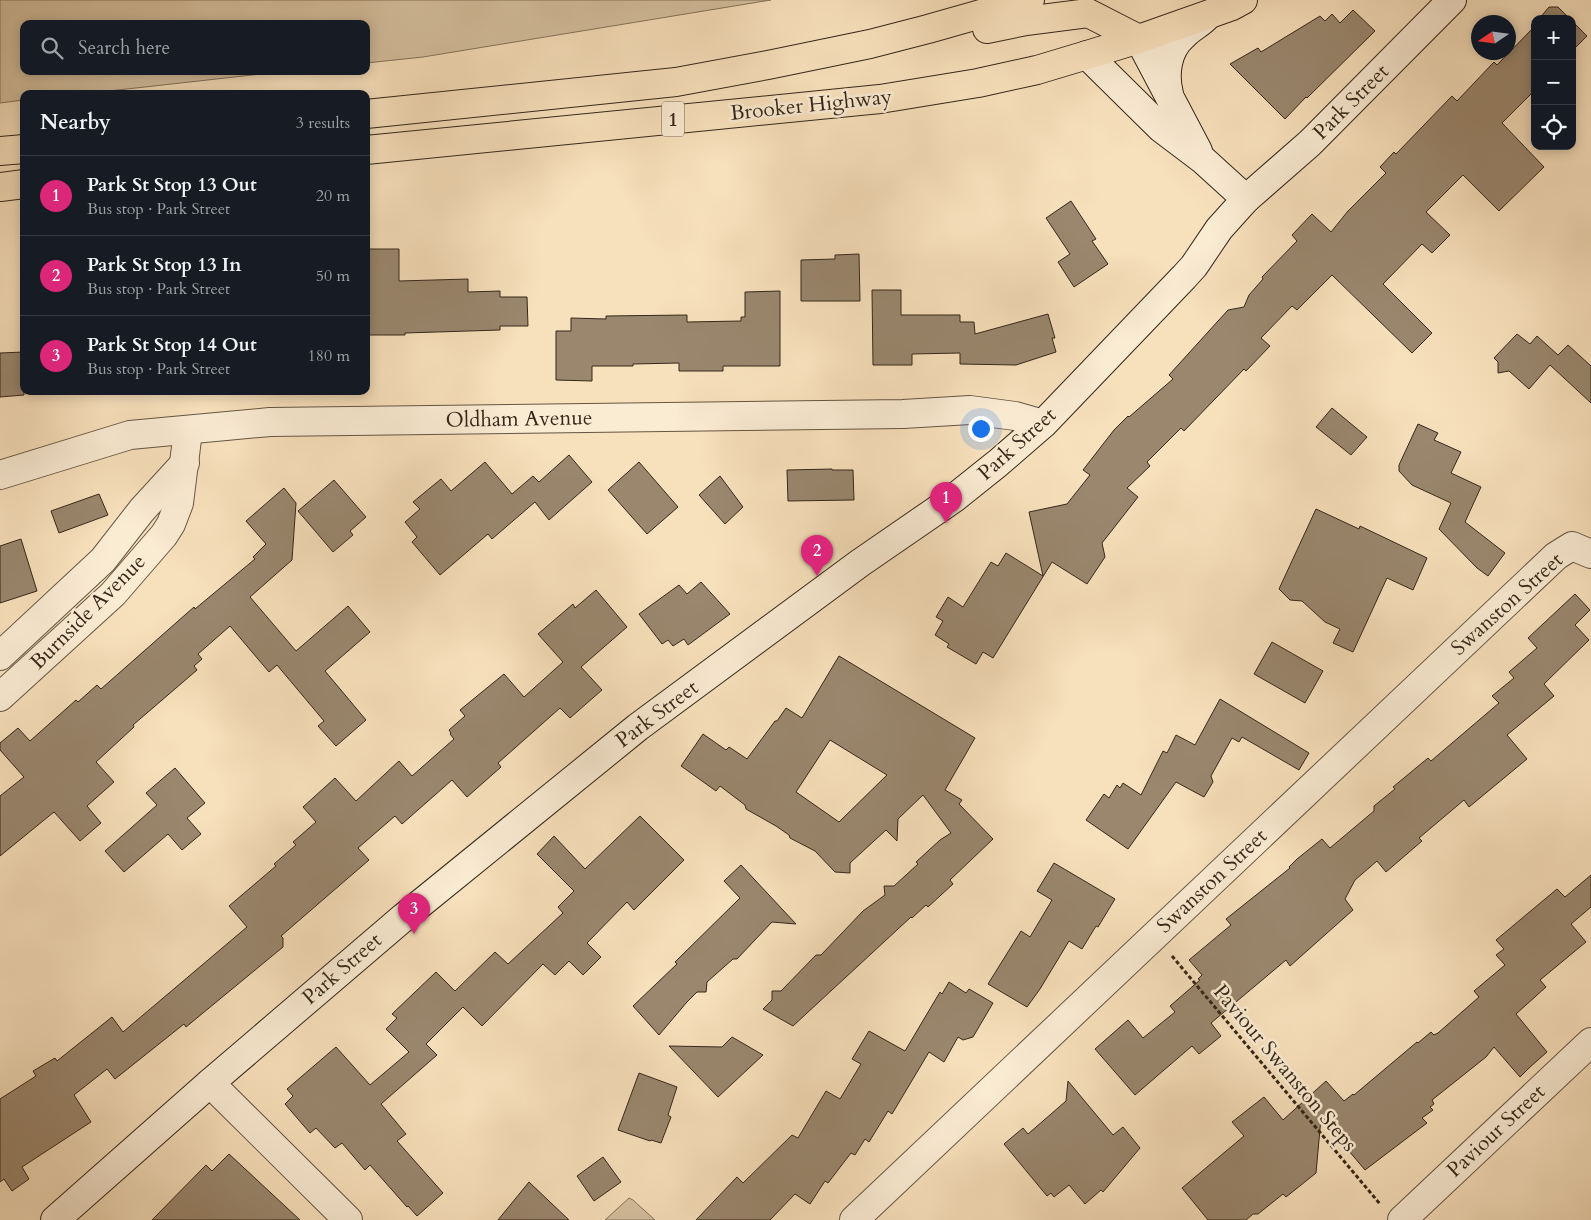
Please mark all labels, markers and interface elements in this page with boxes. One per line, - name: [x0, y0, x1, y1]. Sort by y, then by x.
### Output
- north arrow: [1471, 15, 1516, 60]
- map controls: [1531, 15, 1576, 150]
- button: +: [1531, 15, 1576, 60]
- search box: [20, 20, 370, 75]
- icon: search: [38, 34, 66, 62]
- text: Search here: [78, 35, 170, 61]
- street label: Park Street: [1307, 57, 1396, 146]
- button: −: [1531, 60, 1576, 105]
- street label: Brooker Highway: [729, 82, 893, 128]
- road number: 1: [662, 102, 684, 136]
- button: locate: [1531, 105, 1576, 150]
- text: Nearby: [40, 108, 111, 137]
- text: 3 results: [296, 112, 350, 134]
- text: Park St Stop 13 Out: [87, 172, 257, 198]
- text: 1: [52, 185, 60, 207]
- text: 20 m: [316, 185, 350, 207]
- text: Bus stop · Park Street: [87, 198, 230, 220]
- text: Park St Stop 13 In: [87, 252, 241, 278]
- text: 2: [52, 265, 60, 287]
- text: 50 m: [316, 265, 350, 287]
- text: Bus stop · Park Street: [87, 278, 230, 300]
- text: Park St Stop 14 Out: [87, 332, 257, 358]
- text: 3: [52, 345, 60, 367]
- text: 180 m: [308, 345, 350, 367]
- text: Bus stop · Park Street: [87, 358, 230, 380]
- street label: Park Street: [971, 401, 1063, 487]
- street label: Oldham Avenue: [445, 403, 593, 435]
- your location: [968, 416, 994, 442]
- pin: 1: [930, 482, 962, 523]
- pin: 2: [801, 535, 833, 576]
- street label: Swanston Street: [1445, 546, 1570, 662]
- street label: Burnside Avenue: [24, 548, 152, 676]
- street label: Park Street: [610, 673, 705, 755]
- street label: Swanston Street: [1150, 822, 1274, 940]
- pin: 3: [398, 893, 430, 934]
- street label: Park Street: [296, 926, 388, 1012]
- street label: Paviour Swanston Steps: [1206, 978, 1364, 1158]
- street label: Paviour Street: [1441, 1078, 1552, 1184]

